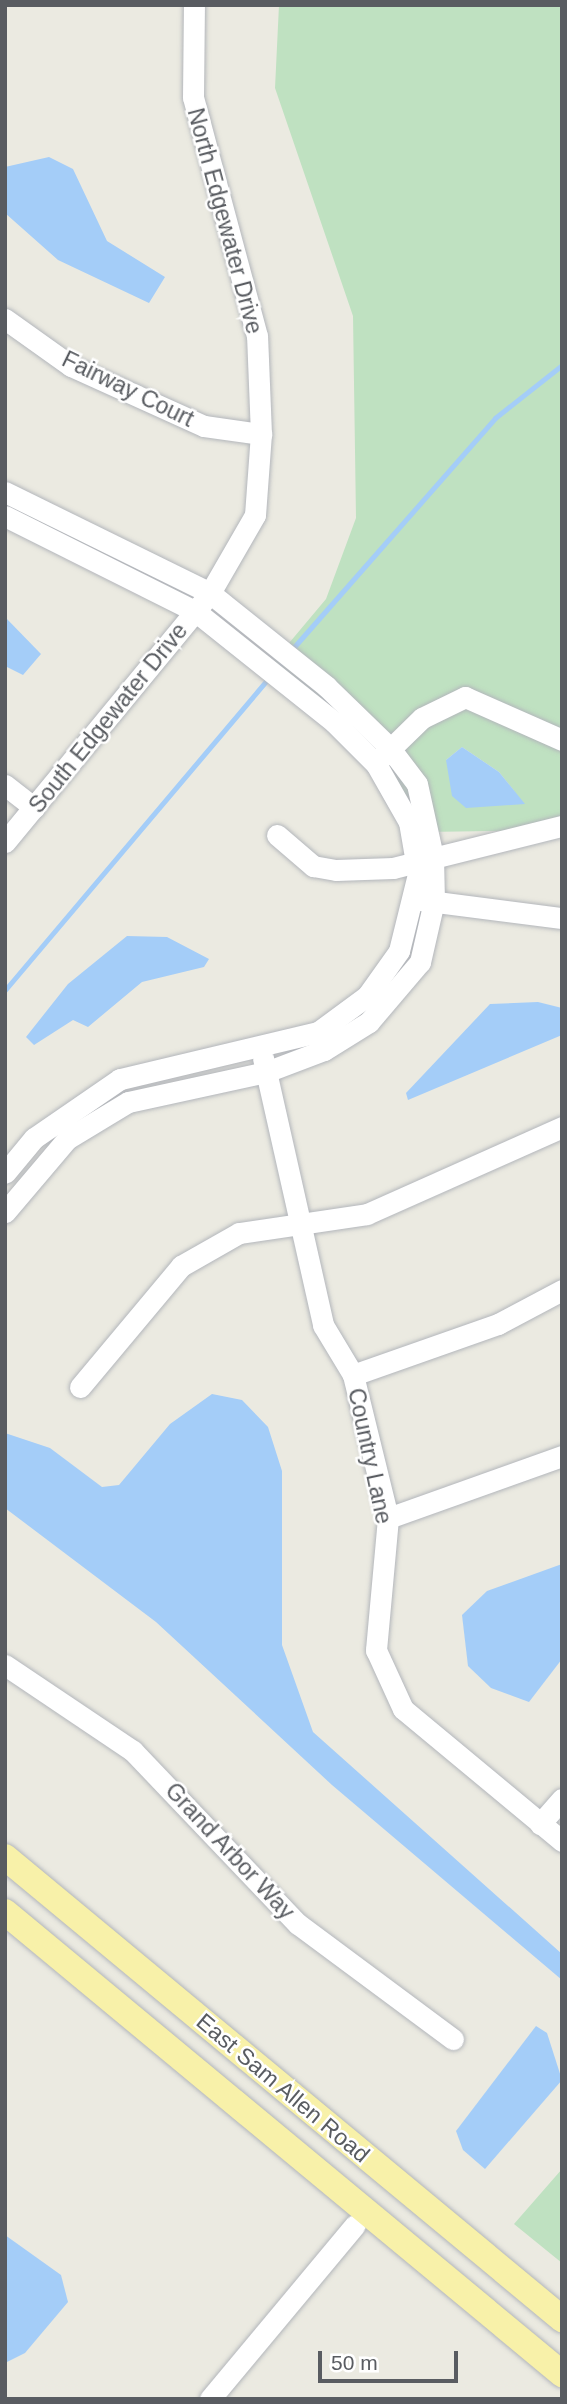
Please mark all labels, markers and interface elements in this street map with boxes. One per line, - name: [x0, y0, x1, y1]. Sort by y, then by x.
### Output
- street label: North Edgewater Drive: [182, 105, 268, 337]
- street label: Fairway Court: [58, 345, 198, 433]
- street label: South Edgewater Drive: [23, 617, 193, 819]
- street label: Country Lane: [342, 1386, 398, 1526]
- street label: Grand Arbor Way: [159, 1776, 301, 1926]
- street label: East Sam Allen Road: [190, 2007, 376, 2169]
- scale bar: [322, 2338, 462, 2382]
- text: 50 m: [331, 2351, 378, 2374]

